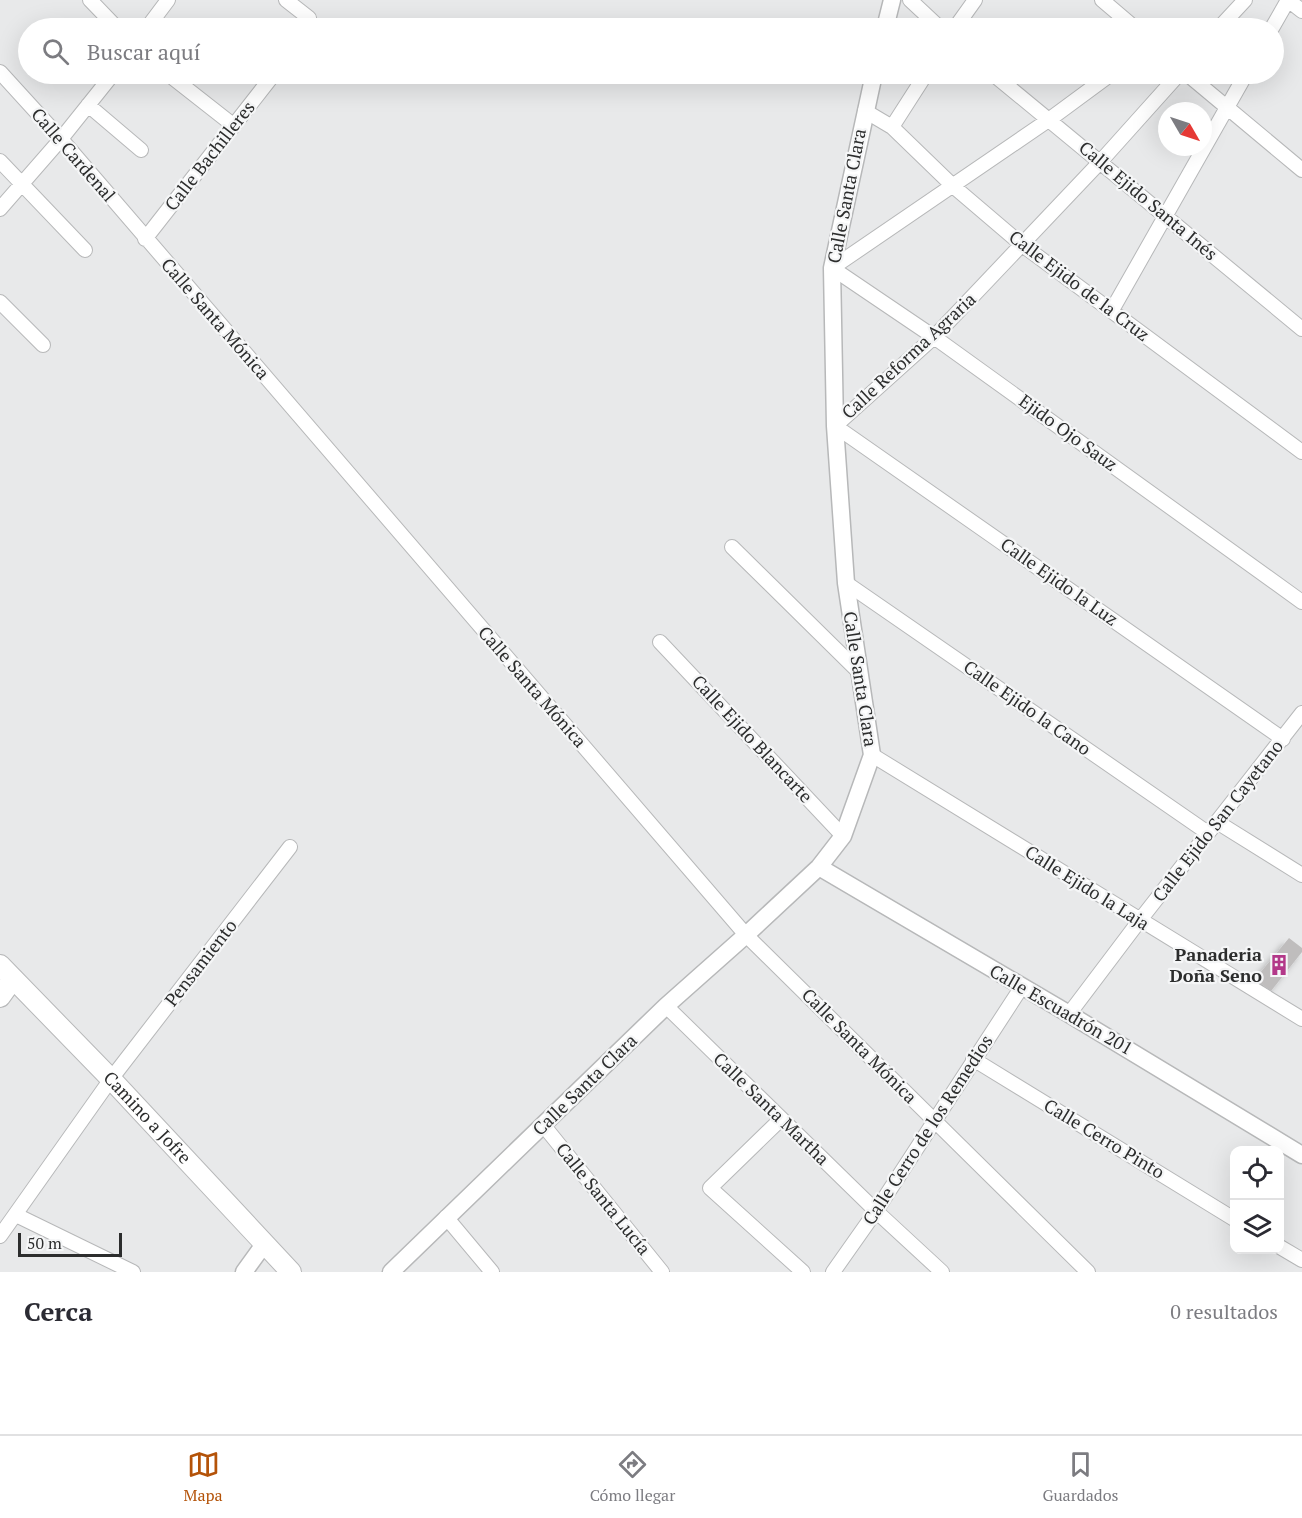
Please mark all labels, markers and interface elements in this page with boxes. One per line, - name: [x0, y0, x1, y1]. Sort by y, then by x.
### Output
- search box: [18, 18, 1284, 84]
- icon: search: [39, 35, 72, 68]
- text: Buscar aquí: [87, 37, 200, 66]
- street label: Calle Bachilleres: [159, 96, 260, 215]
- street label: Calle Cardenal: [26, 102, 121, 206]
- north arrow: [1158, 102, 1212, 156]
- street label: Calle Santa Clara: [821, 126, 871, 265]
- street label: Calle Ejido Santa Inés: [1074, 135, 1223, 265]
- street label: Calle Ejido de la Cruz: [1004, 224, 1155, 346]
- street label: Calle Santa Mónica: [156, 252, 275, 384]
- street label: Calle Reforma Agraria: [836, 287, 981, 424]
- street label: Ejido Ojo Sauz: [1015, 388, 1123, 476]
- street label: Calle Ejido la Luz: [996, 532, 1123, 631]
- street label: Calle Santa Clara: [838, 609, 884, 748]
- street label: Calle Santa Mónica: [473, 620, 592, 752]
- street label: Calle Ejido la Cano: [959, 654, 1096, 760]
- street label: Calle Ejido Blancarte: [687, 669, 818, 807]
- street label: Calle Ejido San Cayetano: [1146, 735, 1288, 906]
- street label: Calle Ejido la Laja: [1021, 839, 1154, 935]
- street label: Pensamiento: [159, 914, 242, 1011]
- place label: Panaderia Doña Seno: [1170, 942, 1262, 987]
- building icon: Panaderia Doña Seno: [1267, 953, 1291, 977]
- street label: Calle Escuadrón 201: [985, 958, 1138, 1060]
- street label: Calle Santa Mónica: [797, 982, 923, 1108]
- street label: Calle Santa Clara: [527, 1028, 642, 1140]
- street label: Calle Cerro de los Remedios: [857, 1030, 998, 1229]
- street label: Calle Santa Martha: [709, 1047, 835, 1170]
- street label: Camino a Jofre: [99, 1065, 197, 1168]
- street label: Calle Cerro Pinto: [1040, 1093, 1169, 1184]
- street label: Calle Santa Lucía: [551, 1137, 656, 1259]
- map controls: [1230, 1146, 1284, 1254]
- button: locate: [1230, 1146, 1284, 1200]
- button: layers: [1230, 1200, 1284, 1254]
- scale bar: [18, 1230, 122, 1258]
- text: 50 m: [27, 1232, 62, 1254]
- text: Cerca: [24, 1294, 93, 1328]
- text: 0 resultados: [1170, 1298, 1278, 1325]
- tab: Mapa: [184, 1448, 223, 1506]
- tab: Cómo llegar: [590, 1448, 675, 1506]
- tab: Guardados: [1042, 1448, 1118, 1506]

